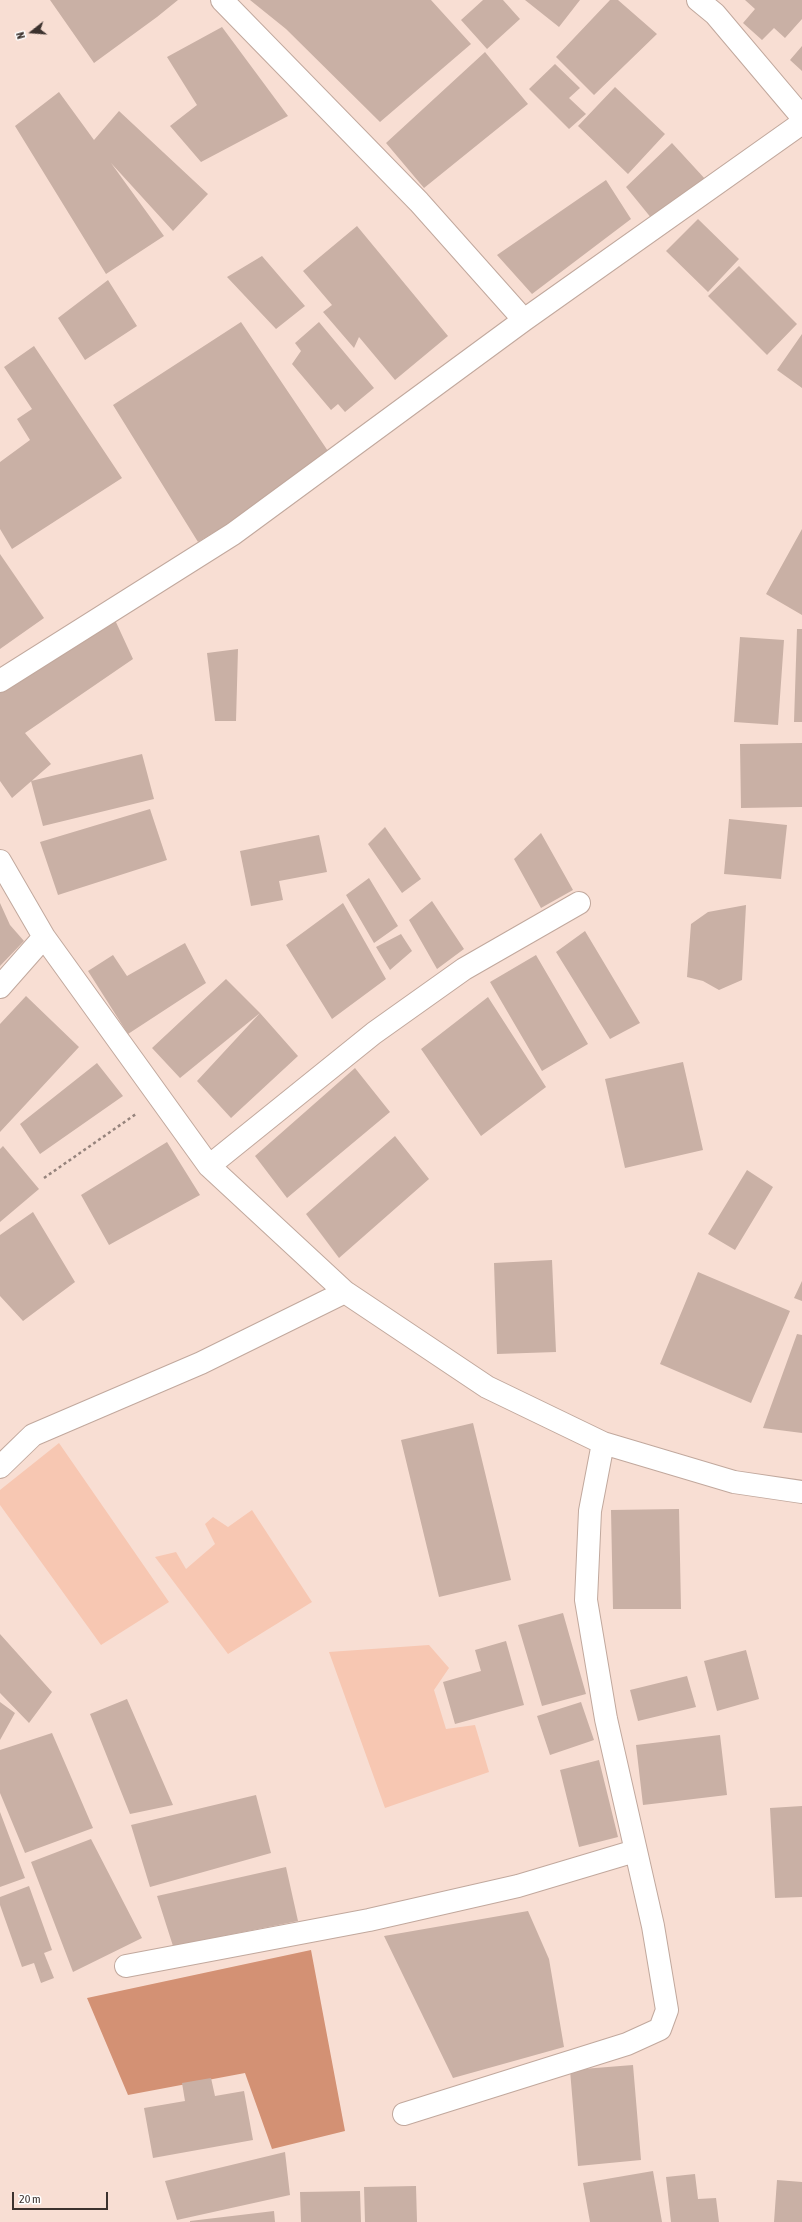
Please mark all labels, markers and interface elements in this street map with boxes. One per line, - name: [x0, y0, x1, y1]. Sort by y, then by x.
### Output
- north arrow: [12, 12, 52, 52]
- text: N: [14, 31, 27, 40]
- scale bar: [14, 2184, 110, 2210]
- text: 20 m: [19, 2192, 41, 2206]

